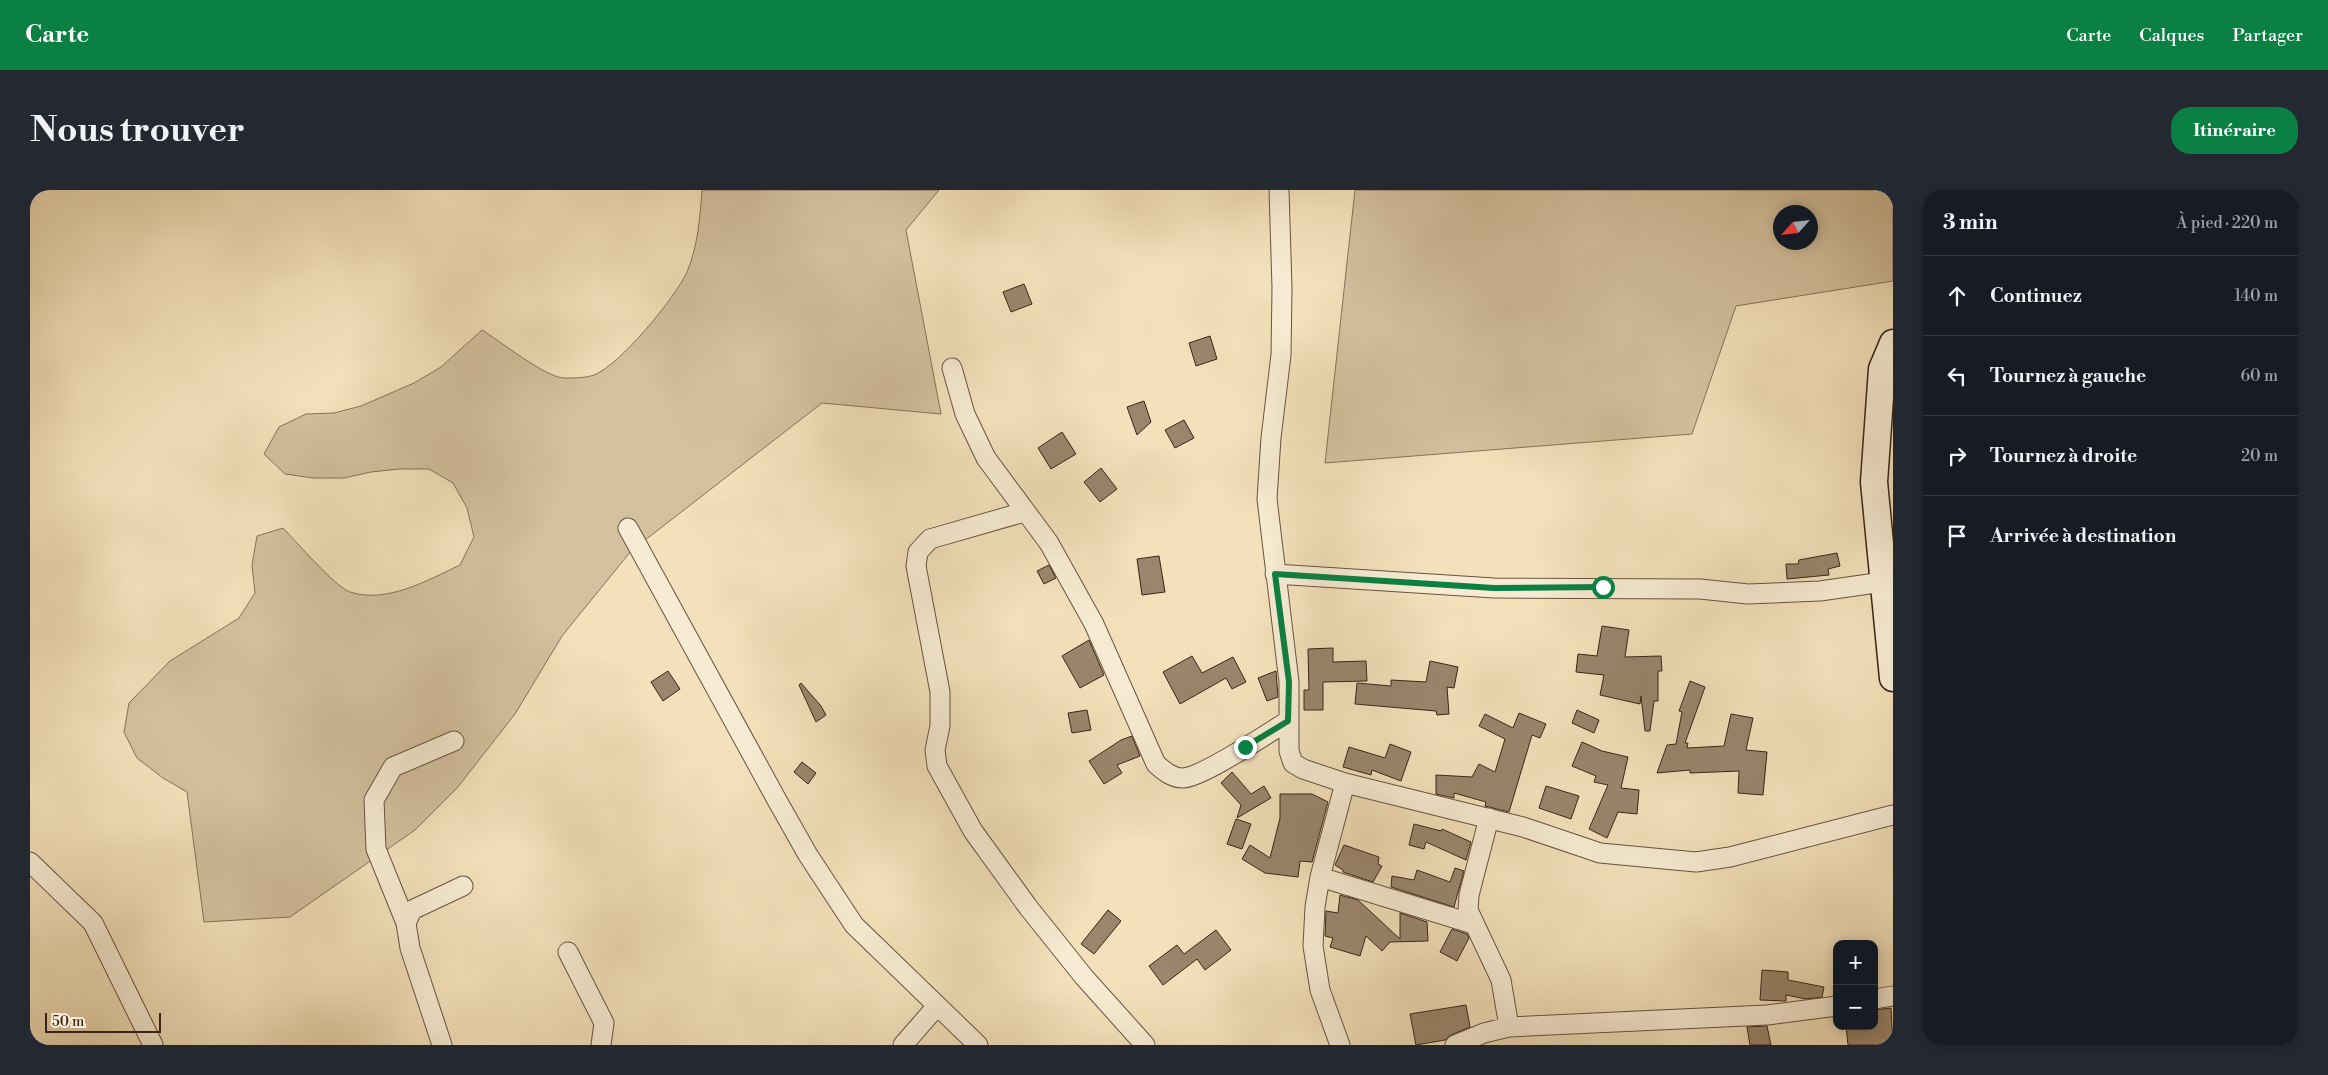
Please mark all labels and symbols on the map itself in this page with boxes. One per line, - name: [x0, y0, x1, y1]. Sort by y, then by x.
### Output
- north arrow: [1773, 205, 1818, 250]
- route start: [1592, 576, 1615, 599]
- route end: [1234, 736, 1257, 759]
- scale bar: [45, 1010, 161, 1033]

